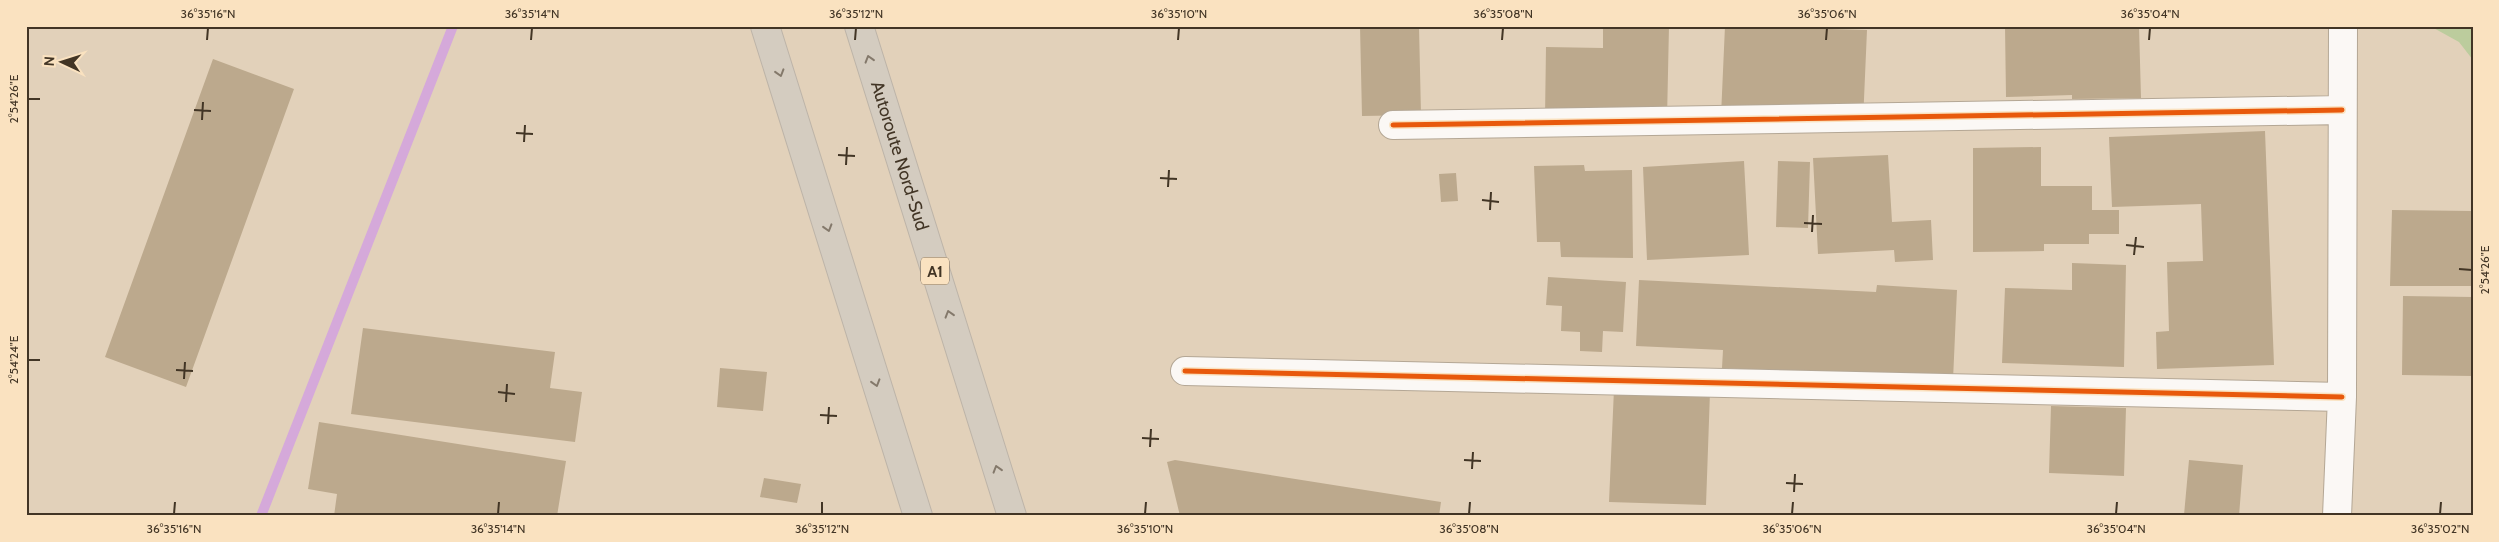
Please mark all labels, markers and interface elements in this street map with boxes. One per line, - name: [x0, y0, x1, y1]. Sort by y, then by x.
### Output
- text: 36°35'16"N: [181, 6, 235, 21]
- text: 36°35'14"N: [505, 6, 559, 21]
- text: 36°35'12"N: [829, 6, 883, 21]
- text: 36°35'10"N: [1151, 6, 1207, 21]
- text: 36°35'08"N: [1473, 6, 1533, 21]
- text: 36°35'06"N: [1797, 6, 1857, 21]
- text: 36°35'04"N: [2120, 6, 2180, 21]
- north arrow: [38, 38, 88, 88]
- one-way arrow: [865, 55, 875, 63]
- text: N: [40, 56, 58, 67]
- one-way arrow: [774, 68, 784, 76]
- text: 2°54'26"E: [6, 74, 21, 123]
- street label: Autoroute Nord-Sud: [866, 78, 933, 233]
- one-way arrow: [822, 223, 832, 232]
- text: 2°54'26"E: [2477, 245, 2492, 294]
- road number: A1: [921, 258, 949, 284]
- one-way arrow: [945, 310, 955, 319]
- text: 2°54'24"E: [6, 335, 21, 384]
- one-way arrow: [871, 378, 881, 387]
- one-way arrow: [993, 466, 1003, 474]
- text: 36°35'16"N: [147, 521, 201, 536]
- text: 36°35'14"N: [471, 521, 525, 536]
- text: 36°35'12"N: [795, 521, 849, 536]
- text: 36°35'10"N: [1117, 521, 1173, 536]
- text: 36°35'08"N: [1439, 521, 1499, 536]
- text: 36°35'06"N: [1762, 521, 1822, 536]
- text: 36°35'04"N: [2086, 521, 2146, 536]
- text: 36°35'02"N: [2411, 521, 2469, 536]

